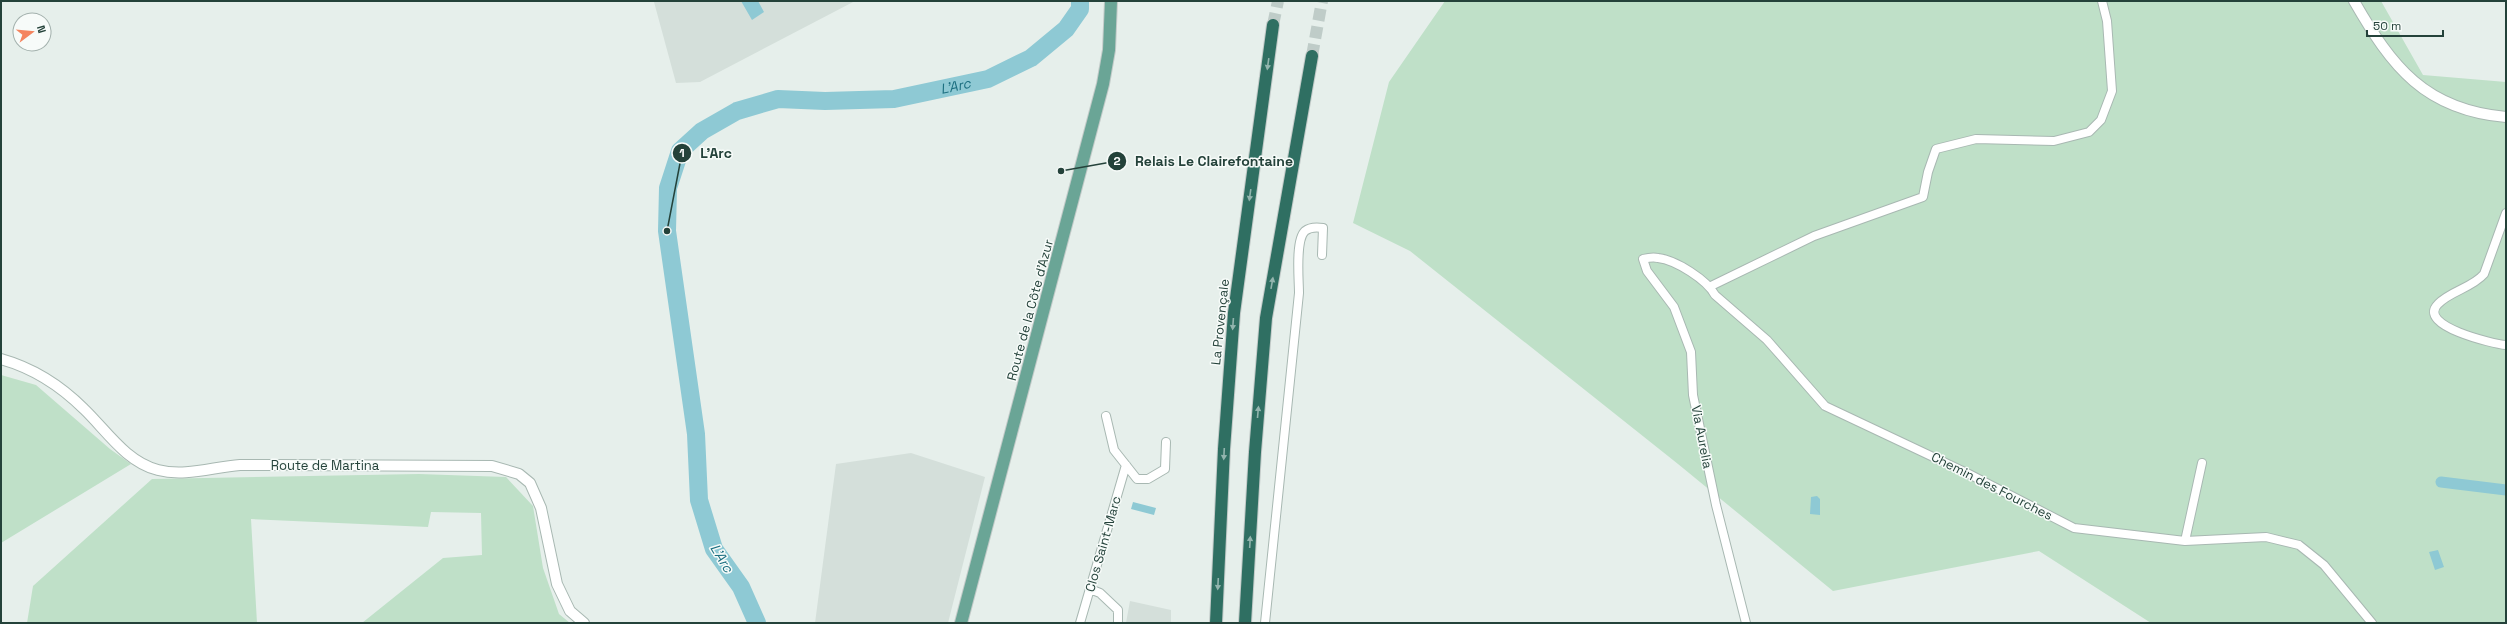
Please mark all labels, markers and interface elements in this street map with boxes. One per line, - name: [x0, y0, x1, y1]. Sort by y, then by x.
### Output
- north arrow: [12, 12, 52, 52]
- scale bar: [2367, 12, 2443, 38]
- text: 50 m: [2373, 18, 2401, 34]
- text: N: [34, 24, 49, 35]
- one-way arrow: [1265, 58, 1271, 70]
- water label: L'Arc: [939, 74, 973, 98]
- callout: L'Arc: [672, 140, 740, 166]
- text: L'Arc: [700, 144, 732, 162]
- text: 1: [679, 145, 685, 161]
- callout: Relais Le Clairefontaine: [1107, 148, 1301, 174]
- text: Relais Le Clairefontaine: [1135, 152, 1293, 170]
- text: 2: [1113, 153, 1121, 169]
- one-way arrow: [1247, 189, 1253, 201]
- street label: Route de la Côte d'Azur: [1003, 237, 1057, 383]
- one-way arrow: [1269, 277, 1275, 289]
- street label: La Provençale: [1207, 278, 1233, 366]
- one-way arrow: [1229, 318, 1236, 330]
- street label: Via Aurelia: [1688, 404, 1717, 471]
- one-way arrow: [1255, 406, 1261, 418]
- one-way arrow: [1220, 448, 1227, 460]
- street label: Chemin des Fourches: [1929, 448, 2056, 524]
- street label: Route de Martina: [271, 457, 380, 474]
- street label: Clos Saint-Marc: [1081, 494, 1125, 594]
- one-way arrow: [1246, 536, 1253, 548]
- water label: L'Arc: [706, 540, 738, 576]
- one-way arrow: [1215, 578, 1221, 591]

